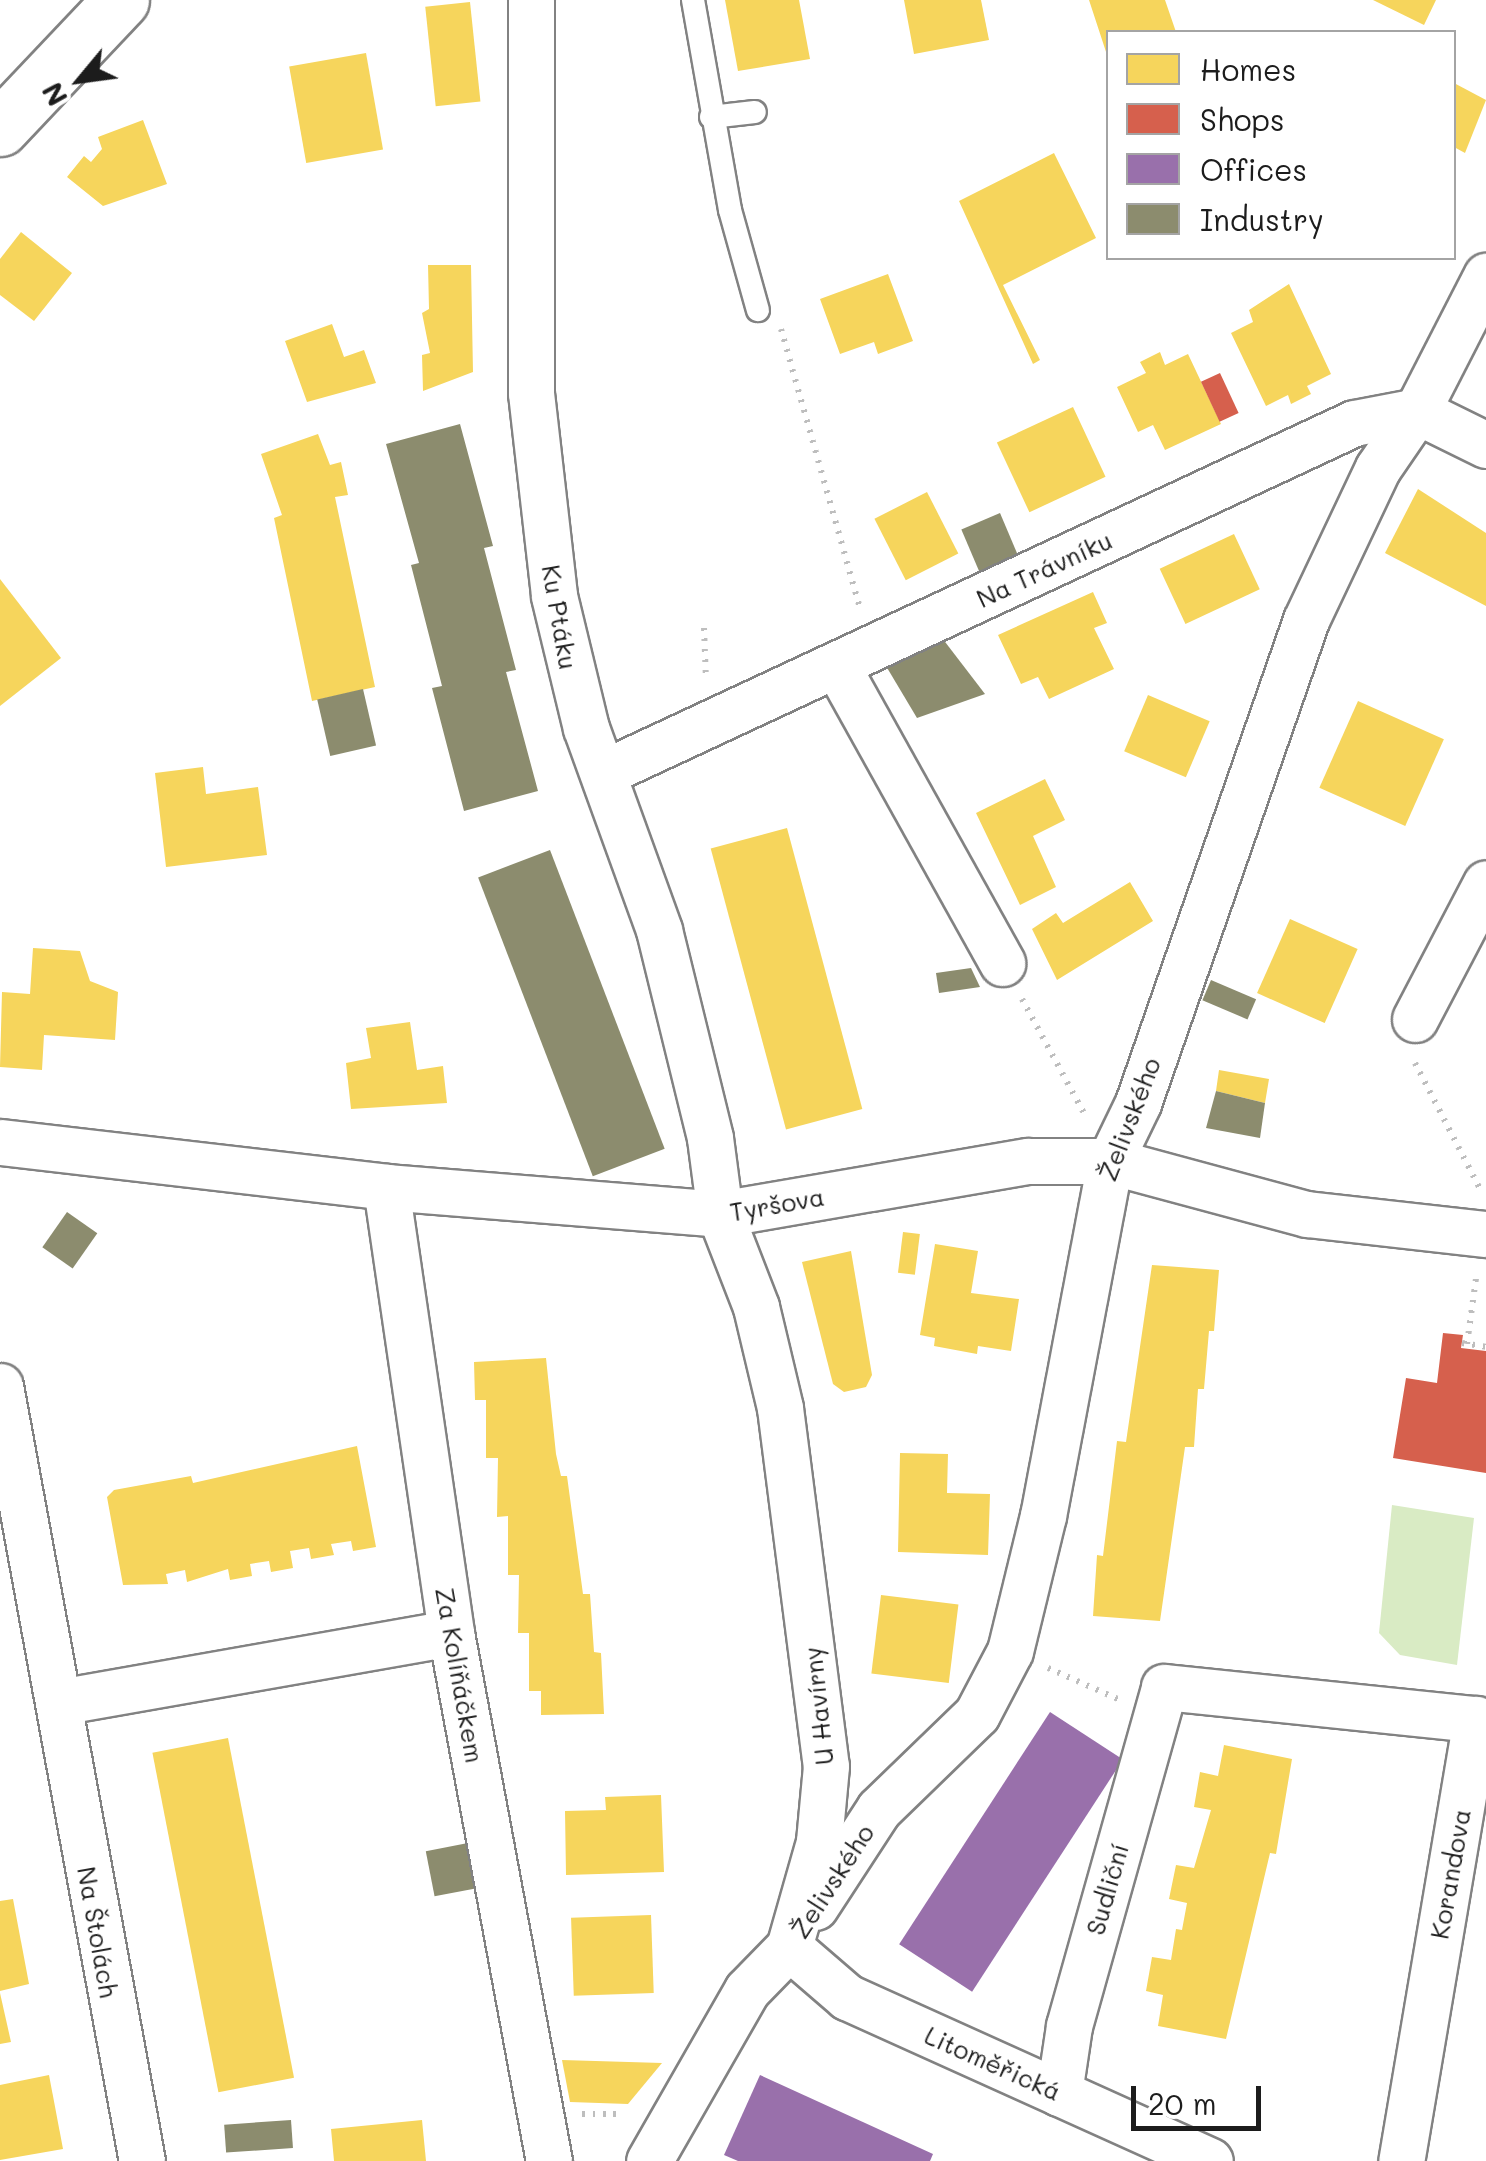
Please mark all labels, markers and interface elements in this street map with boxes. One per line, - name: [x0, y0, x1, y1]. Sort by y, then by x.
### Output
- north arrow: [30, 30, 130, 130]
- legend: [1106, 30, 1456, 260]
- text: Homes: [1200, 49, 1296, 89]
- text: N: [33, 77, 75, 113]
- text: Shops: [1200, 99, 1285, 139]
- text: Offices: [1200, 149, 1307, 189]
- text: Industry: [1200, 199, 1324, 239]
- street label: Na Trávníku: [972, 525, 1116, 613]
- street label: Ku Ptáku: [536, 562, 584, 672]
- street label: Želivského: [1092, 1053, 1166, 1185]
- street label: Tyršova: [727, 1181, 827, 1227]
- street label: Za Kolíňáčkem: [430, 1585, 490, 1765]
- street label: U Havírny: [797, 1645, 839, 1767]
- street label: Korandova: [1424, 1807, 1476, 1941]
- street label: Želivského: [784, 1819, 880, 1943]
- street label: Sudliční: [1080, 1840, 1134, 1938]
- street label: Na Štolách: [72, 1864, 124, 2000]
- street label: Litoměřická: [920, 2020, 1066, 2106]
- scale bar: [1136, 2066, 1266, 2128]
- text: 20 m: [1148, 2083, 1217, 2123]

